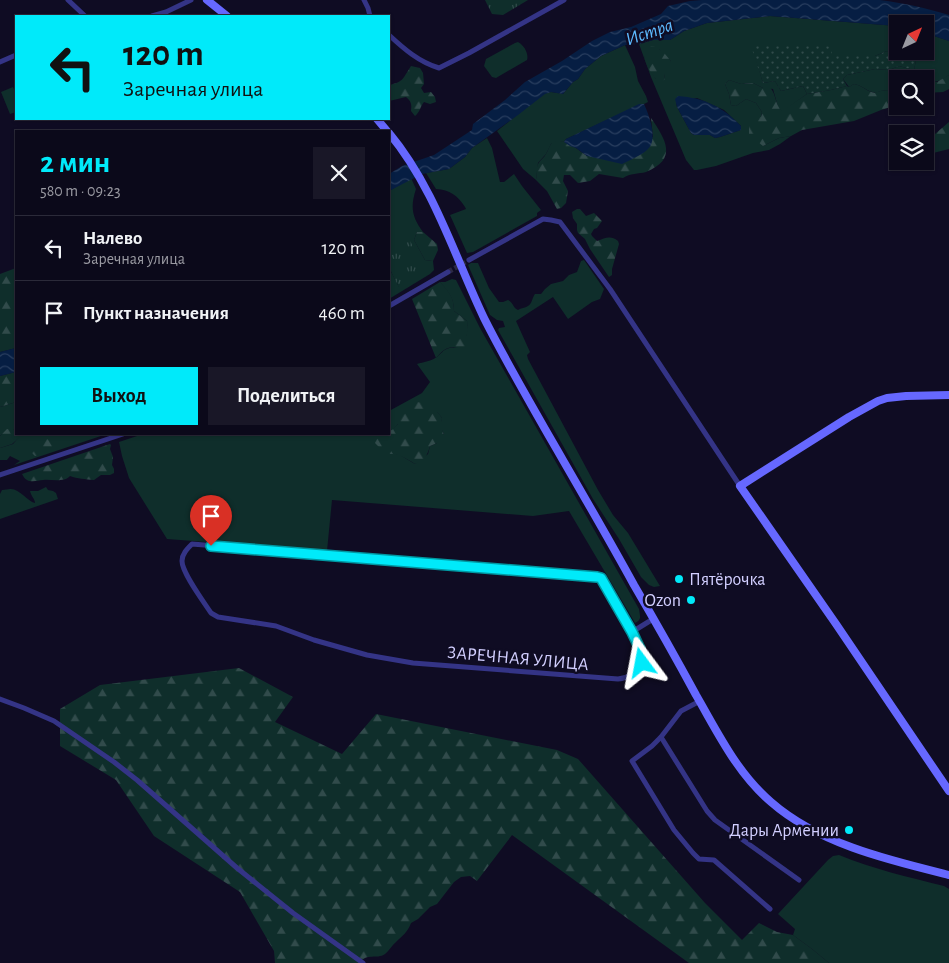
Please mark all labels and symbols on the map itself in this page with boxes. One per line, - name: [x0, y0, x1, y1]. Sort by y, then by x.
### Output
- north arrow: [889, 15, 934, 60]
- water label: Истра: [623, 16, 676, 49]
- pin: [190, 495, 232, 546]
- place label: Пятёрочка: [689, 571, 766, 589]
- marker: Пятёрочка: [673, 573, 685, 585]
- place label: Ozon: [644, 592, 681, 610]
- marker: Ozon: [685, 594, 697, 606]
- position arrow: [615, 636, 667, 688]
- street label: ЗАРЕЧНАЯ УЛИЦА: [446, 644, 590, 674]
- place label: Дары Армении: [729, 822, 839, 840]
- marker: Дары Армении: [843, 824, 855, 836]

